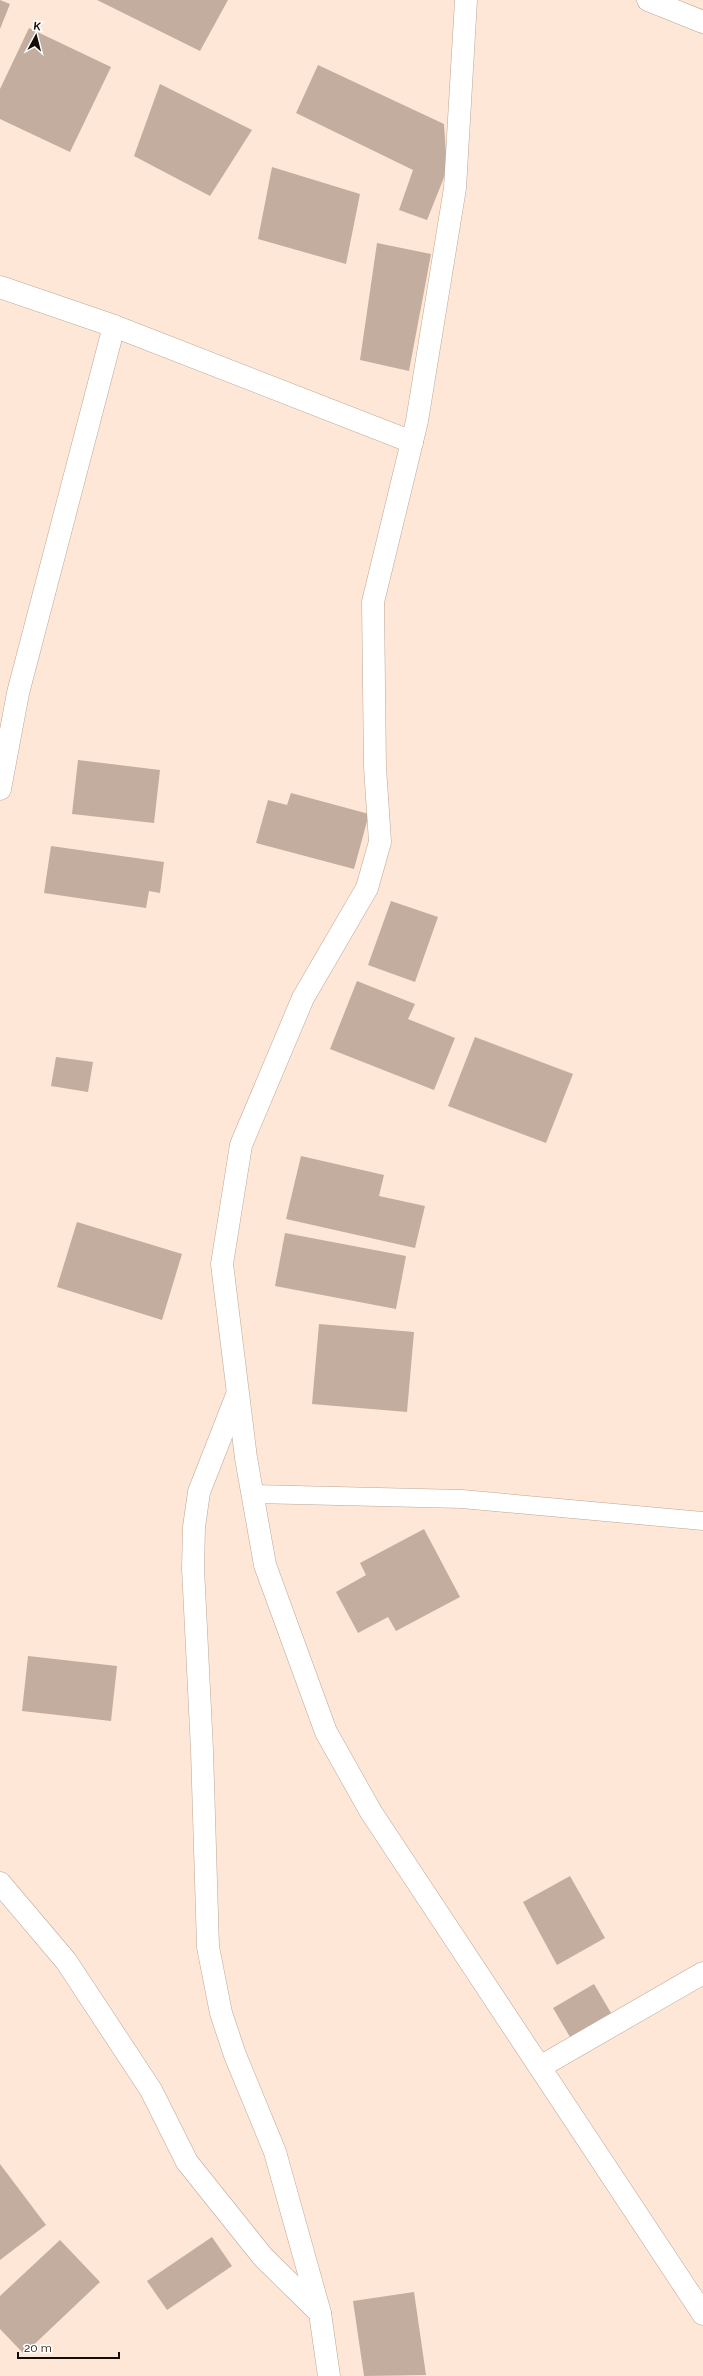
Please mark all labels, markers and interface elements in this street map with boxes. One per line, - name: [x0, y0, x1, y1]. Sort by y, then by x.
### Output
- north arrow: [16, 16, 56, 56]
- text: K: [33, 20, 42, 34]
- scale bar: [18, 2334, 119, 2360]
- text: 20 m: [24, 2341, 52, 2355]

